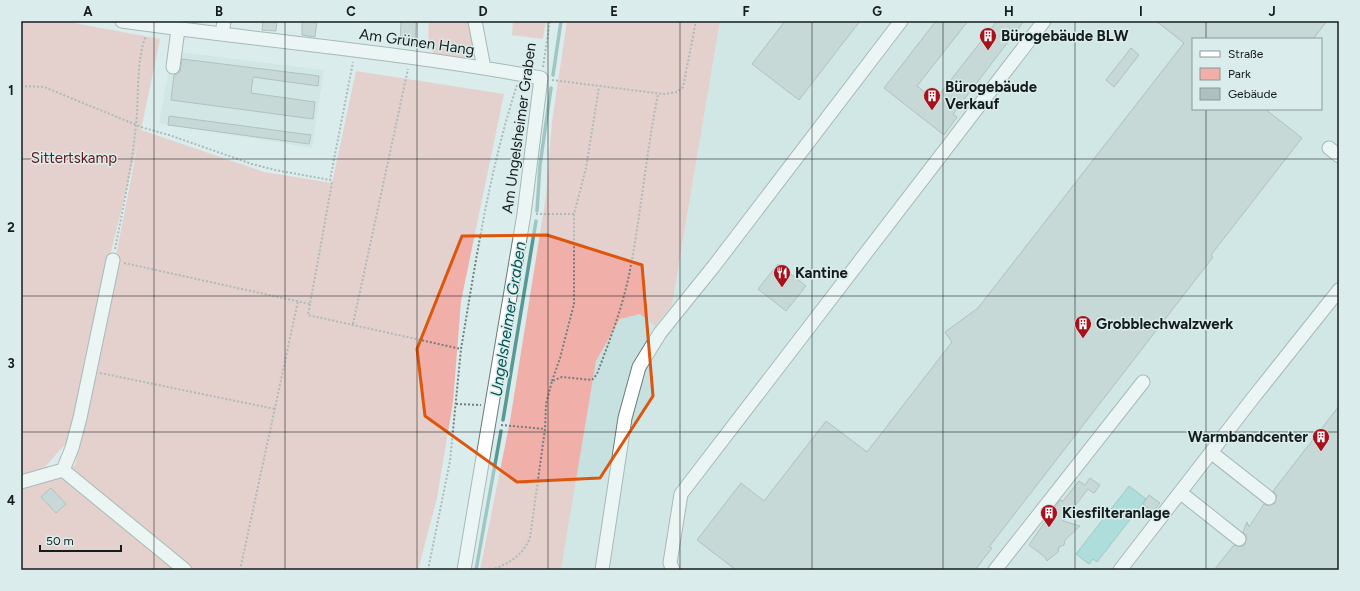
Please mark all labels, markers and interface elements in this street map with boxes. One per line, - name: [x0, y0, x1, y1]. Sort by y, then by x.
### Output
- text: A: [83, 4, 93, 19]
- text: B: [215, 4, 223, 19]
- text: C: [346, 4, 356, 19]
- text: D: [478, 4, 488, 19]
- text: E: [610, 4, 618, 19]
- text: F: [742, 4, 750, 19]
- text: G: [872, 4, 882, 19]
- text: H: [1004, 4, 1014, 19]
- text: I: [1139, 4, 1143, 19]
- text: J: [1268, 4, 1276, 19]
- street label: Am Grünen Hang: [358, 25, 476, 59]
- building icon: Bürogebäude BLW: [978, 26, 998, 51]
- place label: Bürogebäude BLW: [1001, 27, 1129, 45]
- legend: [1192, 38, 1322, 110]
- street label: Am Ungelsheimer Graben: [498, 42, 540, 214]
- text: Straße: [1228, 47, 1264, 61]
- text: Park: [1228, 67, 1251, 81]
- place label: Bürogebäude Verkauf: [945, 78, 1038, 113]
- text: 1: [8, 83, 14, 98]
- building icon: Bürogebäude Verkauf: [922, 86, 942, 111]
- text: Gebäude: [1228, 87, 1278, 101]
- park label: Sittertskamp: [31, 149, 117, 167]
- text: 2: [7, 220, 15, 235]
- water label: Ungelsheimer Graben: [486, 240, 530, 398]
- restaurant icon: Kantine: [772, 263, 792, 288]
- place label: Kantine: [795, 264, 849, 282]
- building icon: Grobblechwalzwerk: [1073, 314, 1093, 339]
- place label: Grobblechwalzwerk: [1096, 315, 1233, 333]
- text: 3: [7, 356, 15, 371]
- building icon: Warmbandcenter: [1311, 427, 1331, 452]
- place label: Warmbandcenter: [1188, 428, 1308, 446]
- text: 4: [7, 493, 15, 508]
- building icon: Kiesfilteranlage: [1039, 503, 1059, 528]
- place label: Kiesfilteranlage: [1062, 504, 1171, 522]
- scale bar: [40, 527, 121, 553]
- text: 50 m: [46, 534, 74, 548]

